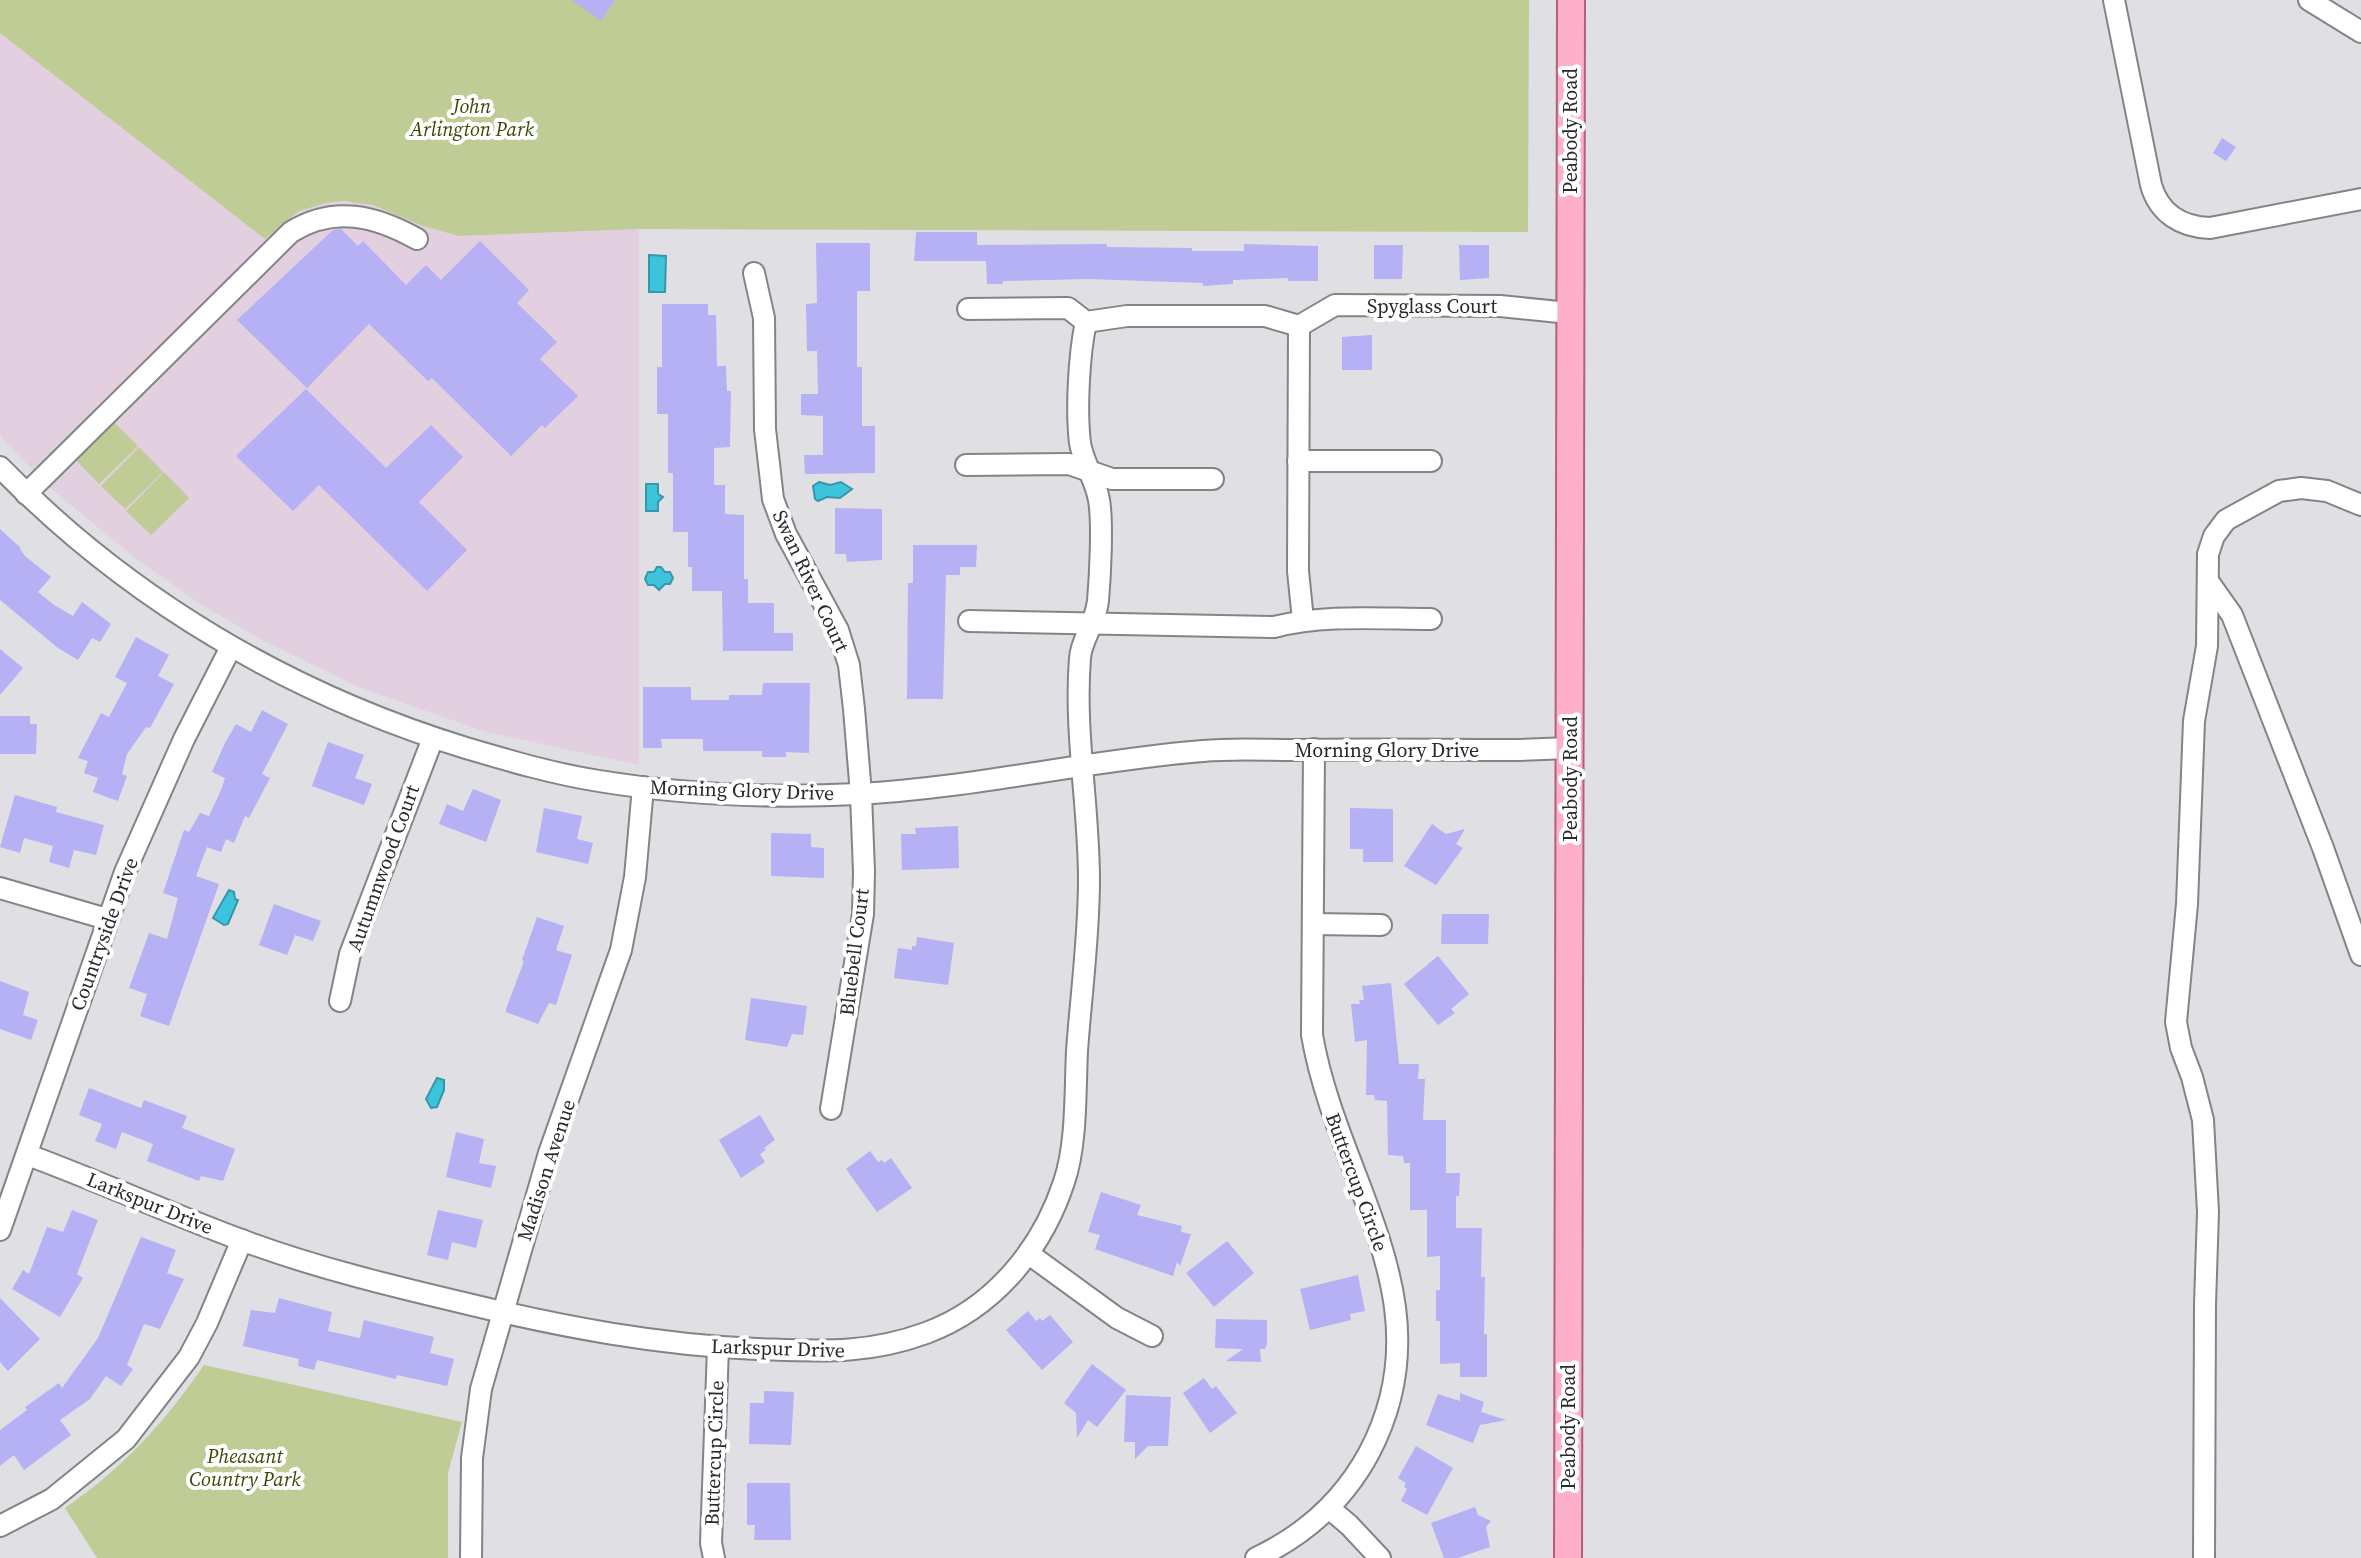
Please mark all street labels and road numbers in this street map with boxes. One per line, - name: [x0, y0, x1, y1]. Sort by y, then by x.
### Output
- street label: Peabody Road: [1556, 68, 1584, 194]
- street label: Spyglass Court: [1367, 292, 1497, 320]
- street label: Swan River Court: [766, 505, 856, 657]
- street label: Peabody Road: [1556, 716, 1584, 842]
- street label: Morning Glory Drive: [1295, 736, 1479, 764]
- street label: Morning Glory Drive: [649, 773, 835, 807]
- street label: Autumnwood Court: [340, 780, 426, 955]
- street label: Countryside Drive: [63, 853, 145, 1015]
- street label: Bluebell Court: [832, 886, 876, 1017]
- street label: Madison Avenue: [510, 1096, 582, 1244]
- street label: Buttercup Circle: [1319, 1109, 1395, 1255]
- street label: Larkspur Drive: [83, 1165, 217, 1241]
- street label: Larkspur Drive: [711, 1332, 845, 1364]
- street label: Peabody Road: [1554, 1364, 1582, 1490]
- street label: Buttercup Circle: [697, 1380, 731, 1526]

